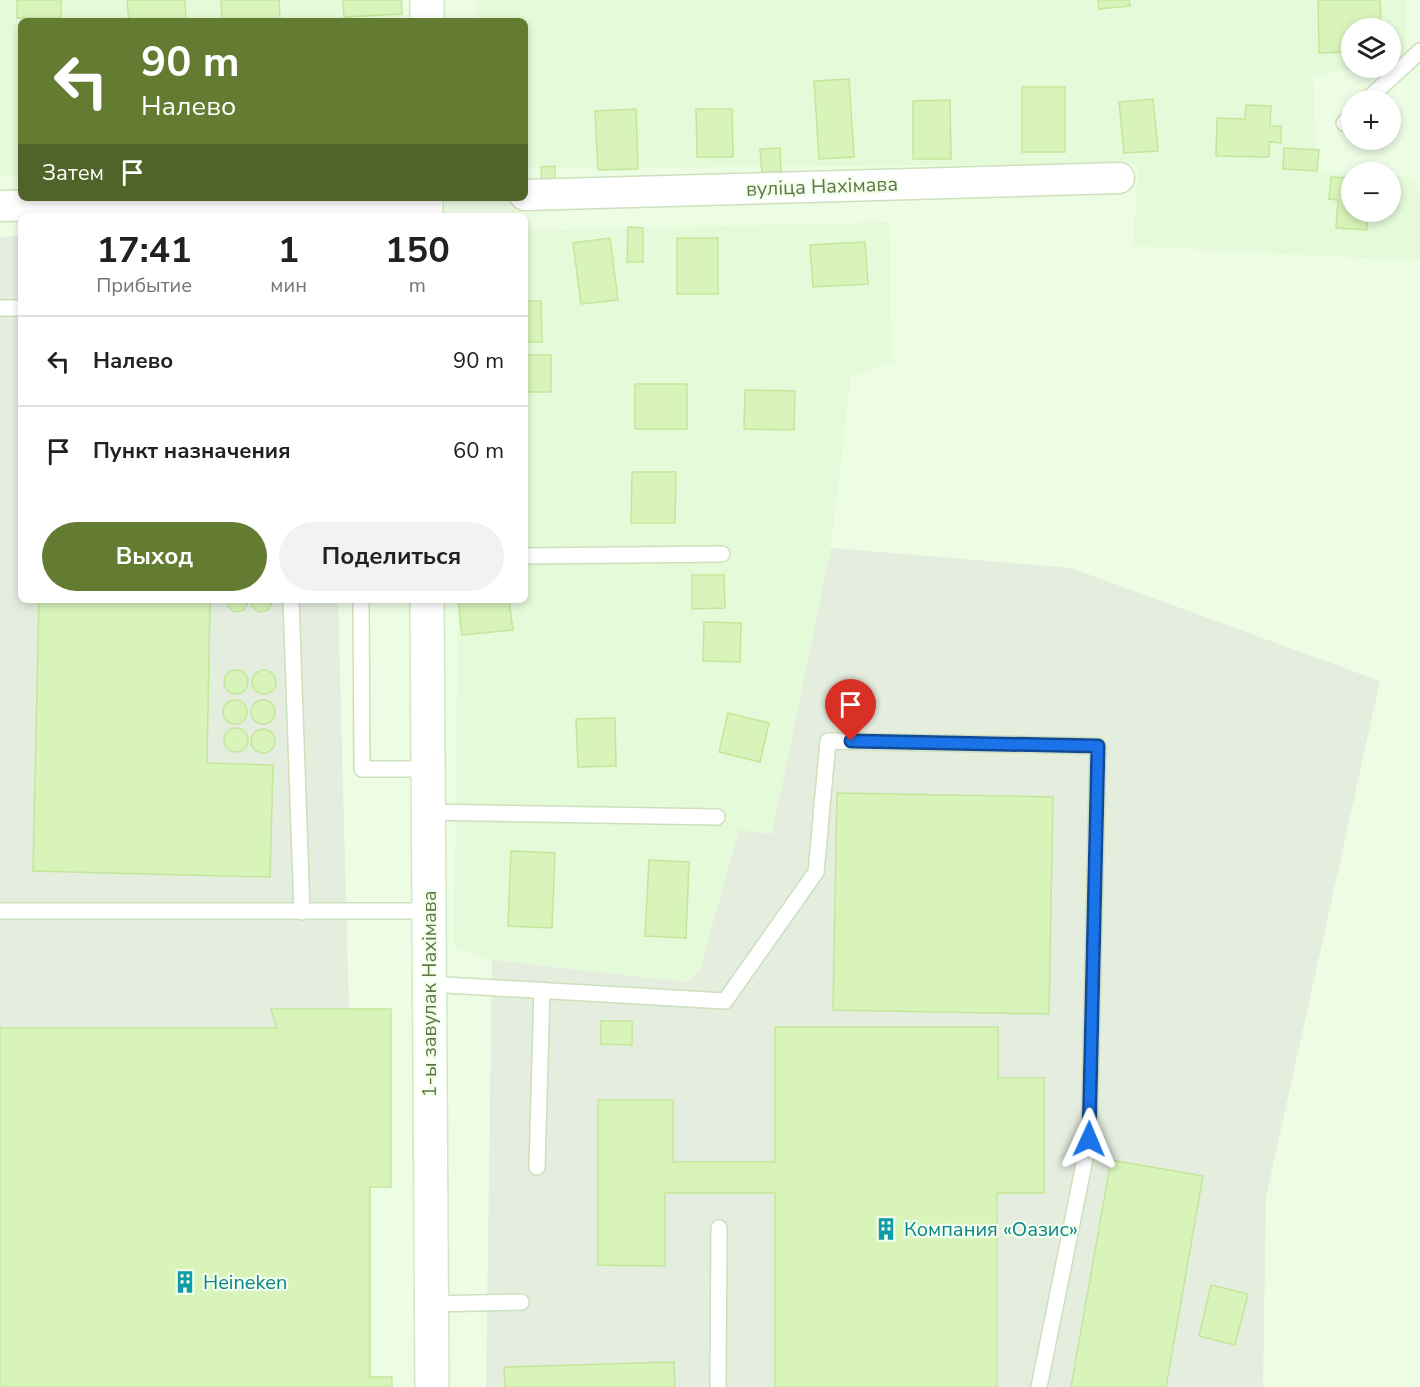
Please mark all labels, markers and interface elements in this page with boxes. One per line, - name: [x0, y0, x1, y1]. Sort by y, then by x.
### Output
- map controls: [1341, 18, 1401, 222]
- button: layers: [1341, 18, 1401, 78]
- text: 90 m: [141, 34, 240, 91]
- icon: left: [42, 42, 120, 120]
- text: Налево: [141, 88, 236, 125]
- button: +: [1341, 90, 1401, 150]
- icon: arrive: [116, 156, 149, 189]
- text: Затем: [42, 158, 104, 188]
- button: −: [1341, 162, 1401, 222]
- street label: вуліца Нахімава: [745, 170, 899, 203]
- text: 17:41: [96, 226, 192, 275]
- text: 1: [278, 226, 299, 275]
- text: 150: [385, 226, 450, 275]
- text: Прибытие: [96, 272, 192, 299]
- text: мин: [270, 272, 307, 299]
- text: m: [409, 272, 426, 299]
- icon: left: [42, 345, 75, 378]
- text: Налево: [93, 346, 173, 376]
- text: 90 m: [453, 346, 504, 376]
- icon: arrive: [42, 435, 75, 468]
- text: Пункт назначения: [93, 436, 291, 466]
- text: 60 m: [453, 436, 504, 466]
- button: Выход: [42, 522, 267, 591]
- button: Поделиться: [279, 522, 504, 591]
- pin: [825, 679, 876, 741]
- icon: arrive: [834, 688, 867, 721]
- street label: 1-ы завулак Нахімава: [416, 891, 443, 1097]
- position arrow: [1057, 1107, 1121, 1171]
- building icon: Компания «Оазис»: [873, 1216, 899, 1242]
- place label: Компания «Оазис»: [904, 1216, 1078, 1243]
- building icon: Heineken: [172, 1269, 198, 1295]
- place label: Heineken: [203, 1269, 287, 1296]

